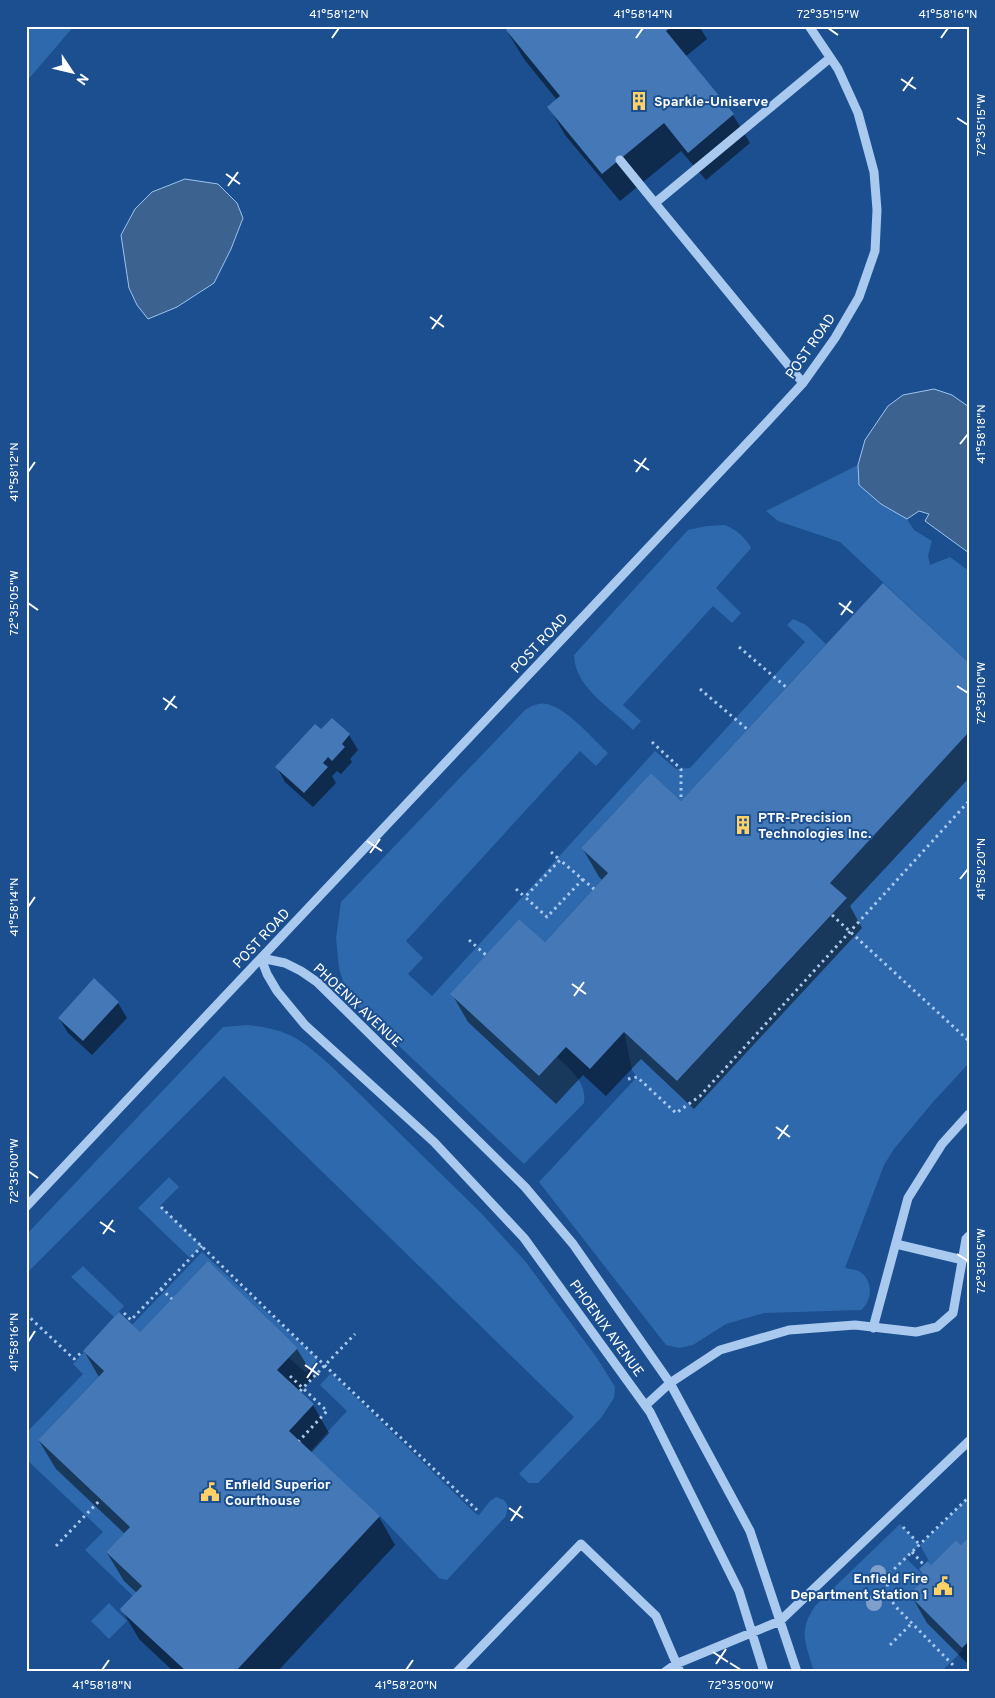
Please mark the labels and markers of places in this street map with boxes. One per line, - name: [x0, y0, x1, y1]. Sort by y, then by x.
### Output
- building icon: Sparkle-Uniserve: [628, 90, 650, 112]
- place label: Sparkle-Uniserve: [654, 94, 768, 111]
- place label: PTR-Precision Technologies Inc.: [758, 810, 871, 843]
- building icon: PTR-Precision Technologies Inc.: [732, 814, 754, 836]
- place label: Enfield Superior Courthouse: [225, 1477, 331, 1510]
- public building icon: Enfield Superior Courthouse: [199, 1481, 221, 1503]
- place label: Enfield Fire Department Station 1: [790, 1571, 928, 1604]
- public building icon: Enfield Fire Department Station 1: [932, 1575, 954, 1597]

